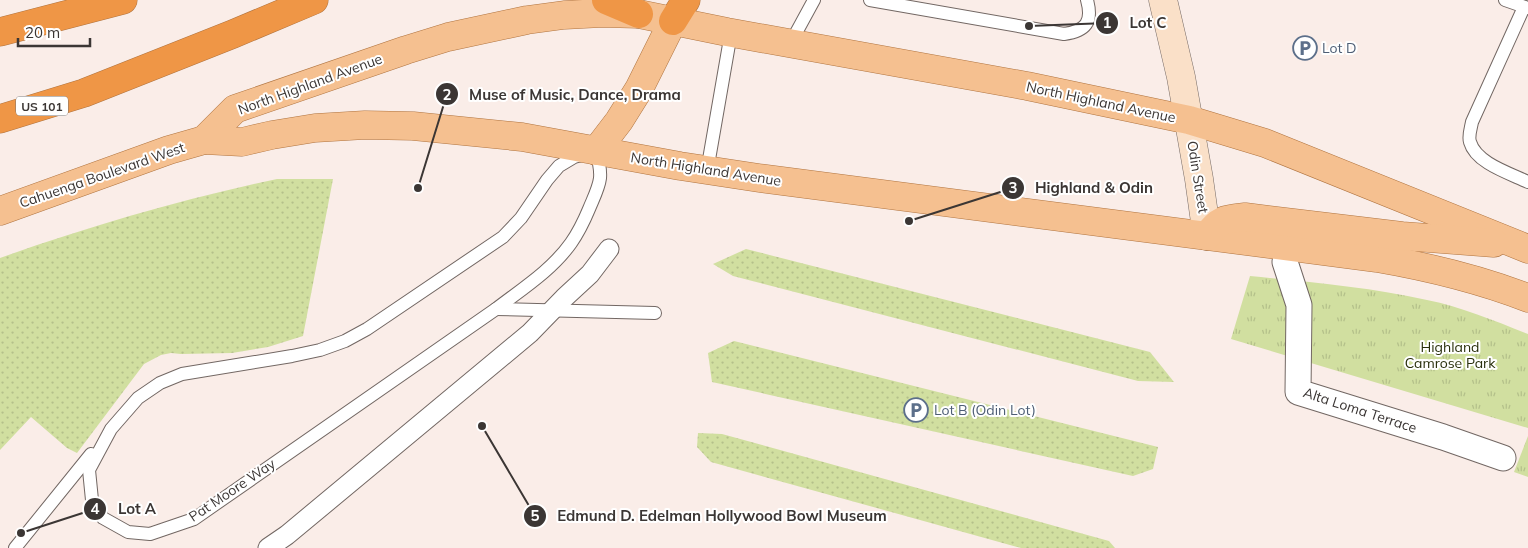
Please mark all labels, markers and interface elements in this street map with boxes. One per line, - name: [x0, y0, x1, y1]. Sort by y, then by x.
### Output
- callout: Lot C: [1094, 8, 1177, 38]
- text: 1: [1102, 13, 1112, 32]
- text: Lot C: [1129, 13, 1167, 32]
- scale bar: [18, 15, 90, 47]
- text: 20 m: [25, 23, 60, 42]
- parking icon: Lot D: [1292, 35, 1318, 61]
- place label: Lot D: [1322, 39, 1357, 57]
- street label: North Highland Avenue: [235, 50, 385, 118]
- street label: North Highland Avenue: [1025, 77, 1177, 127]
- callout: Muse of Music, Dance, Drama: [434, 79, 691, 109]
- text: 2: [442, 85, 452, 104]
- text: Muse of Music, Dance, Drama: [469, 85, 681, 104]
- road number: US 101: [16, 96, 68, 115]
- street label: Cahuenga Boulevard West: [17, 138, 187, 212]
- street label: Odin Street: [1183, 139, 1213, 215]
- street label: North Highland Avenue: [629, 148, 783, 190]
- callout: Highland & Odin: [1000, 173, 1163, 203]
- text: 3: [1008, 178, 1018, 197]
- text: Highland & Odin: [1035, 178, 1153, 197]
- park label: Highland Camrose Park: [1405, 338, 1496, 372]
- street label: Alta Loma Terrace: [1301, 383, 1419, 437]
- parking icon: Lot B (Odin Lot): [903, 397, 929, 423]
- place label: Lot B (Odin Lot): [934, 401, 1036, 419]
- street label: Pat Moore Way: [185, 454, 279, 526]
- callout: Lot A: [83, 494, 166, 524]
- text: 4: [90, 499, 100, 518]
- text: Lot A: [118, 499, 157, 518]
- callout: Edmund D. Edelman Hollywood Bowl Museum: [522, 501, 897, 531]
- text: 5: [530, 506, 540, 525]
- text: Edmund D. Edelman Hollywood Bowl Museum: [557, 506, 887, 525]

